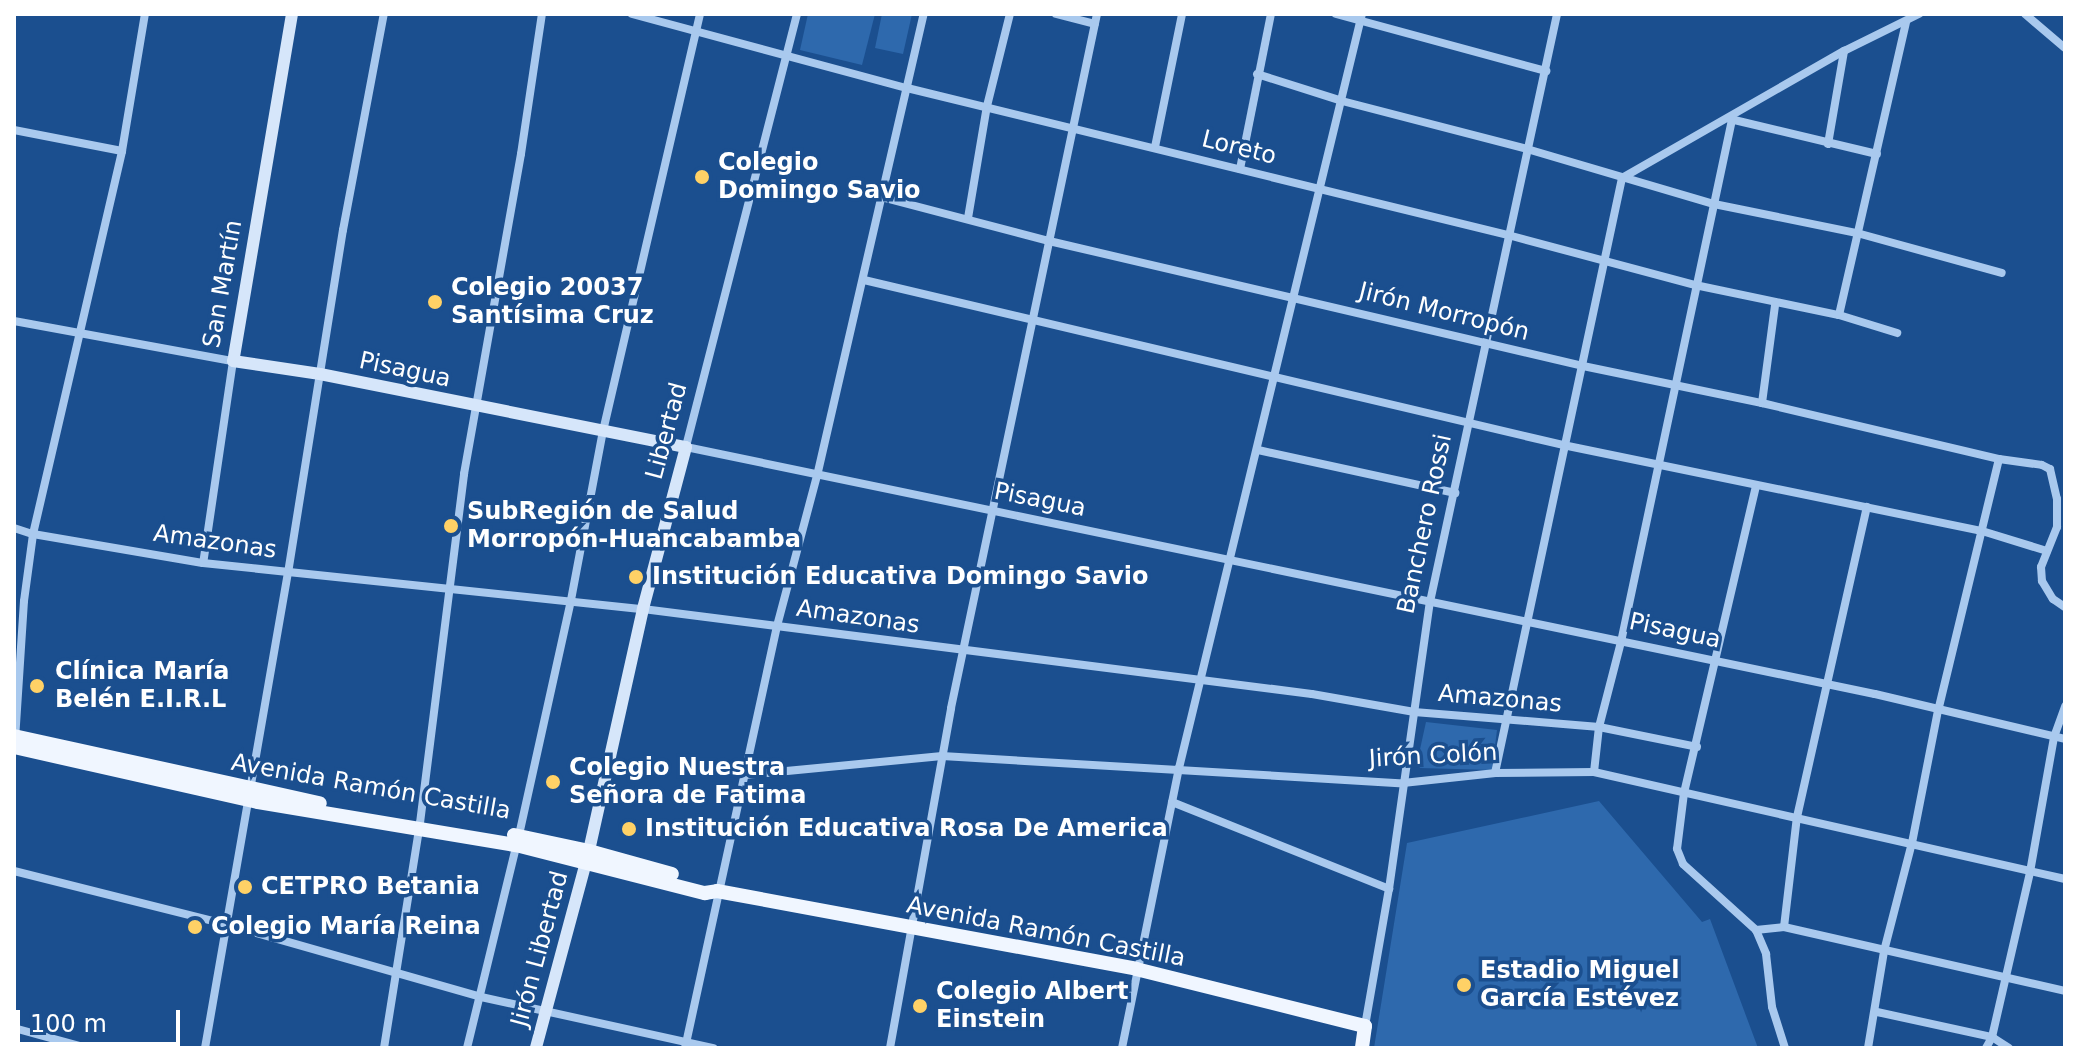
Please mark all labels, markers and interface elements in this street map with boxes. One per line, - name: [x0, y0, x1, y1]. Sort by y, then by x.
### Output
- street label: Loreto: [1199, 125, 1279, 171]
- place label: Colegio Domingo Savio: [718, 149, 921, 205]
- marker: Colegio Domingo Savio: [693, 168, 711, 186]
- street label: San Martín: [198, 218, 248, 350]
- place label: Colegio 20037 Santísima Cruz: [451, 274, 654, 330]
- street label: Jirón Morropón: [1356, 277, 1532, 347]
- marker: Colegio 20037 Santísima Cruz: [426, 293, 444, 311]
- street label: Pisagua: [357, 346, 453, 394]
- street label: Libertad: [640, 379, 694, 483]
- street label: Banchero Rossi: [1392, 431, 1458, 617]
- street label: Pisagua: [992, 477, 1088, 523]
- place label: SubRegión de Salud Morropón-Huancabamba: [467, 498, 801, 554]
- marker: SubRegión de Salud Morropón-Huancabamba: [442, 517, 460, 535]
- street label: Amazonas: [151, 519, 279, 565]
- place label: Institución Educativa Domingo Savio: [652, 563, 1149, 591]
- marker: Institución Educativa Domingo Savio: [627, 568, 645, 586]
- street label: Amazonas: [794, 594, 922, 640]
- street label: Pisagua: [1627, 607, 1723, 655]
- place label: Clínica María Belén E.I.R.L: [55, 658, 229, 714]
- marker: Clínica María Belén E.I.R.L: [26, 675, 48, 697]
- street label: Amazonas: [1437, 679, 1563, 719]
- street label: Jirón Colón: [1368, 738, 1498, 774]
- street label: Avenida Ramón Castilla: [229, 748, 513, 826]
- place label: Colegio Nuestra Señora de Fatima: [569, 754, 806, 810]
- marker: Colegio Nuestra Señora de Fatima: [544, 773, 562, 791]
- place label: Institución Educativa Rosa De America: [645, 815, 1168, 843]
- marker: Institución Educativa Rosa De America: [620, 820, 638, 838]
- street label: Jirón Libertad: [505, 868, 575, 1030]
- place label: CETPRO Betania: [261, 873, 480, 901]
- marker: CETPRO Betania: [236, 878, 254, 896]
- street label: Avenida Ramón Castilla: [904, 891, 1188, 973]
- place label: Colegio María Reina: [211, 913, 481, 941]
- marker: Colegio María Reina: [186, 918, 204, 936]
- place label: Estadio Miguel García Estévez: [1480, 957, 1679, 1013]
- marker: Estadio Miguel García Estévez: [1455, 976, 1473, 994]
- place label: Colegio Albert Einstein: [936, 978, 1128, 1034]
- scale bar: [20, 994, 184, 1044]
- marker: Colegio Albert Einstein: [911, 997, 929, 1015]
- text: 100 m: [30, 1010, 107, 1038]

